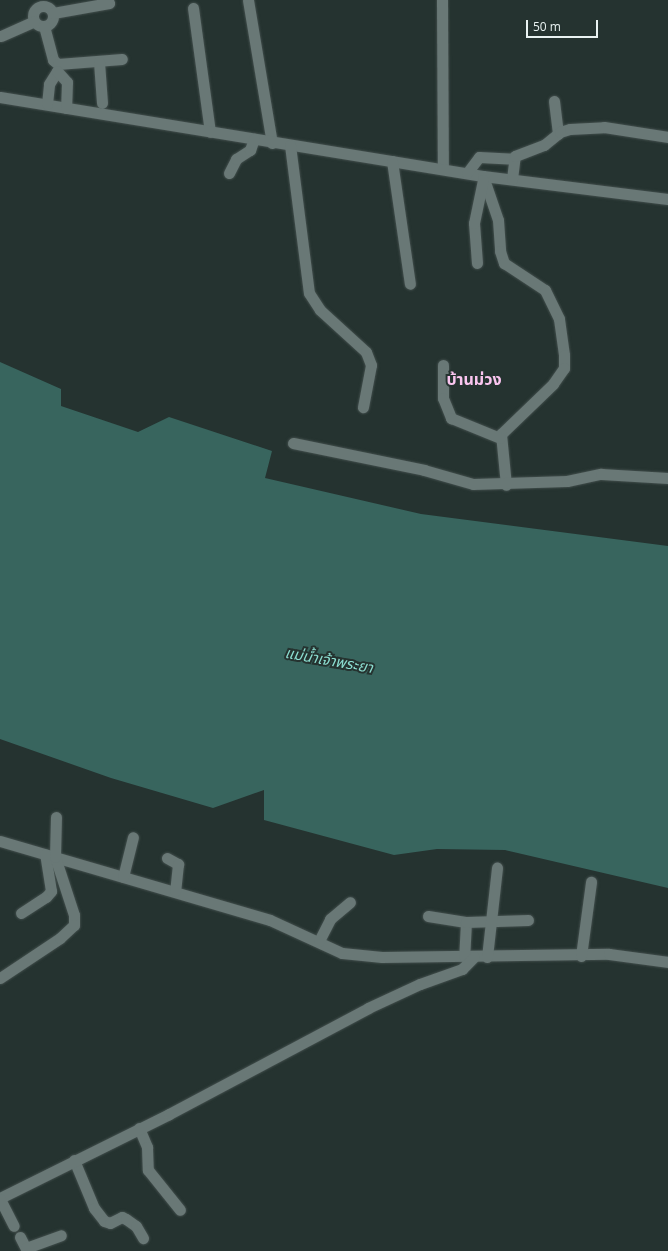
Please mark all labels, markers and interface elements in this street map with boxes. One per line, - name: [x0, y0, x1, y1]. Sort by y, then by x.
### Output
- scale bar: [528, 12, 600, 38]
- text: 50 m: [533, 18, 561, 35]
- district label: บ้านม่วง: [446, 369, 502, 389]
- water label: แม่น้ำเจ้าพระยา: [284, 643, 374, 677]

